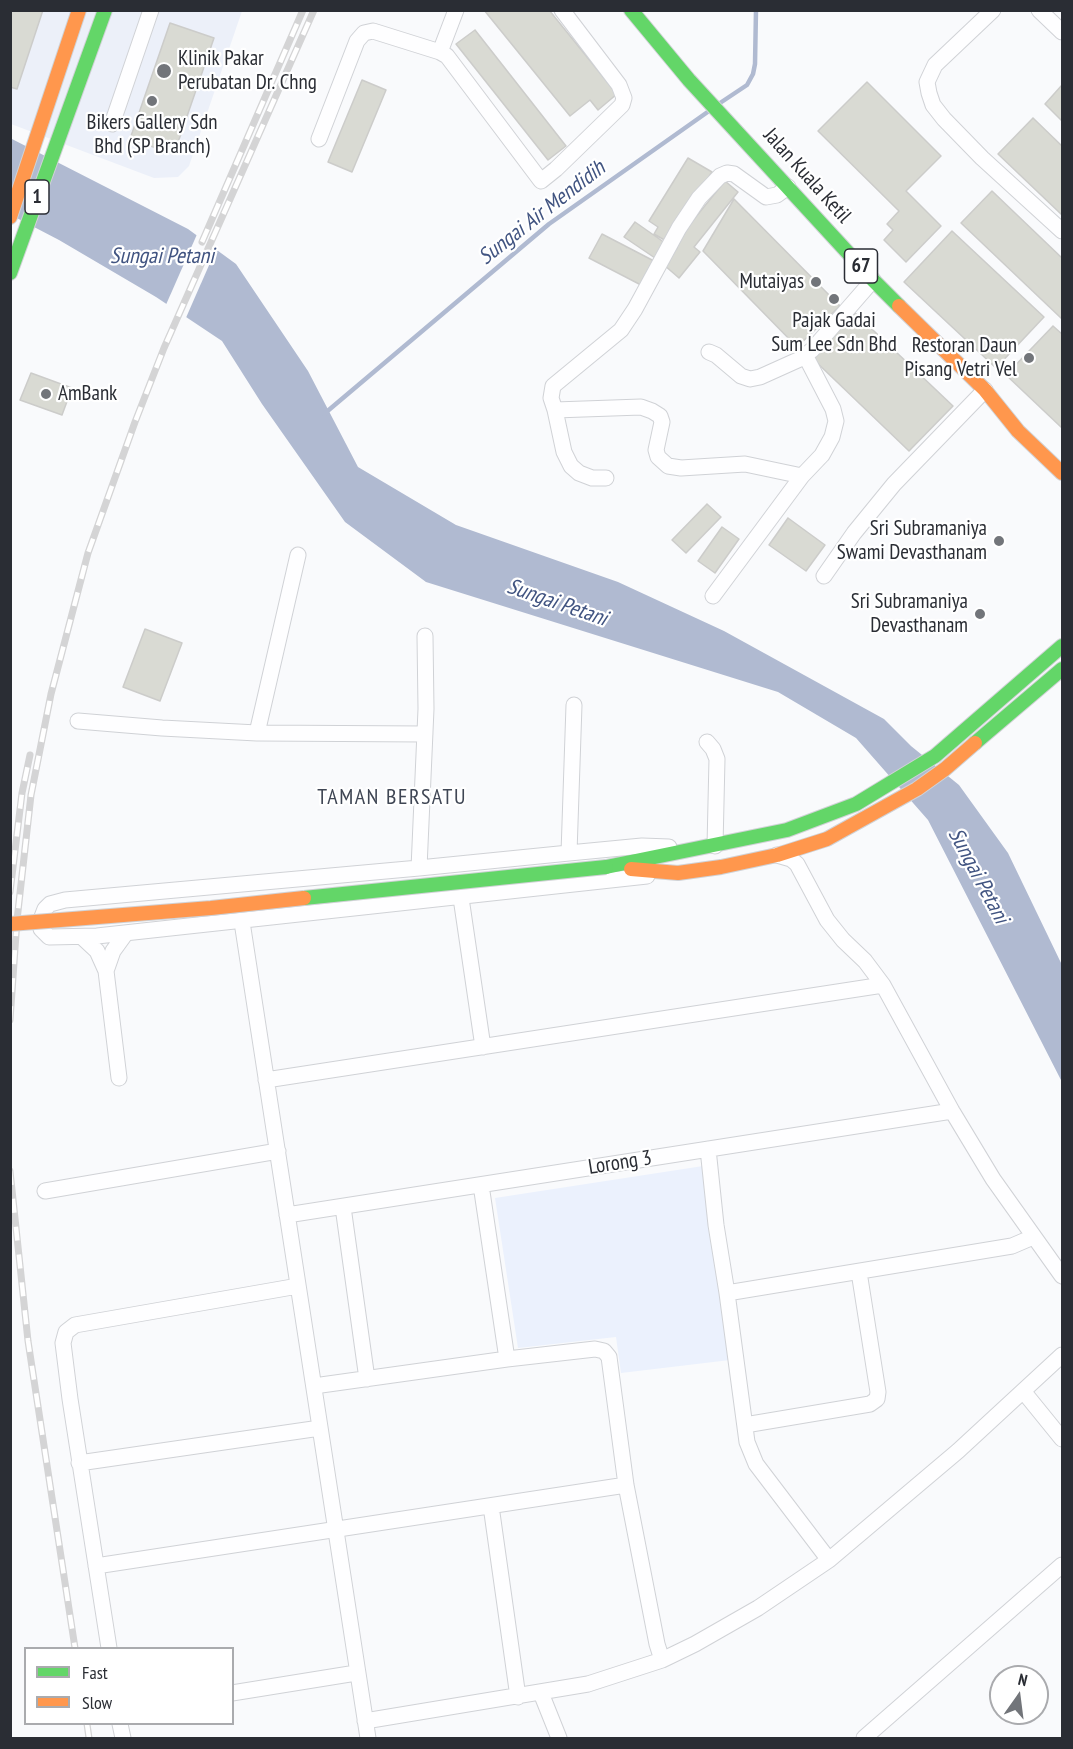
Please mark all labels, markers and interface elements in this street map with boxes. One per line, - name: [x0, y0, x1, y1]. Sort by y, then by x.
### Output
- place label: Klinik Pakar Perubatan Dr. Chng: [178, 46, 317, 96]
- marker: Klinik Pakar Perubatan Dr. Chng: [155, 62, 173, 80]
- marker: Bikers Gallery Sdn Bhd (SP Branch): [145, 94, 159, 108]
- place label: Bikers Gallery Sdn Bhd (SP Branch): [87, 110, 217, 160]
- street label: Jalan Kuala Ketil: [758, 123, 856, 229]
- water label: Sungai Air Mendidih: [473, 155, 611, 271]
- road number: 1: [25, 180, 49, 214]
- water label: Sungai Petani: [110, 244, 214, 270]
- road number: 67: [844, 249, 878, 283]
- place label: Mutaiyas: [739, 269, 804, 295]
- marker: Mutaiyas: [809, 275, 823, 289]
- marker: Pajak Gadai Sum Lee Sdn Bhd: [827, 292, 841, 306]
- place label: Pajak Gadai Sum Lee Sdn Bhd: [771, 308, 897, 358]
- place label: Restoran Daun Pisang Vetri Vel: [905, 333, 1017, 383]
- marker: Restoran Daun Pisang Vetri Vel: [1022, 351, 1036, 365]
- place label: AmBank: [58, 381, 117, 407]
- marker: AmBank: [39, 387, 53, 401]
- place label: Sri Subramaniya Swami Devasthanam: [837, 516, 987, 566]
- marker: Sri Subramaniya Swami Devasthanam: [992, 534, 1006, 548]
- water label: Sungai Petani: [504, 574, 610, 632]
- place label: Sri Subramaniya Devasthanam: [851, 589, 968, 639]
- marker: Sri Subramaniya Devasthanam: [973, 607, 987, 621]
- district label: TAMAN BERSATU: [317, 785, 467, 811]
- water label: Sungai Petani: [942, 824, 1014, 928]
- street label: Lorong 3: [586, 1146, 654, 1180]
- legend: [24, 1647, 234, 1725]
- text: Fast: [82, 1661, 108, 1684]
- north arrow: [989, 1665, 1049, 1725]
- text: N: [1016, 1669, 1029, 1690]
- text: Slow: [82, 1691, 112, 1714]

